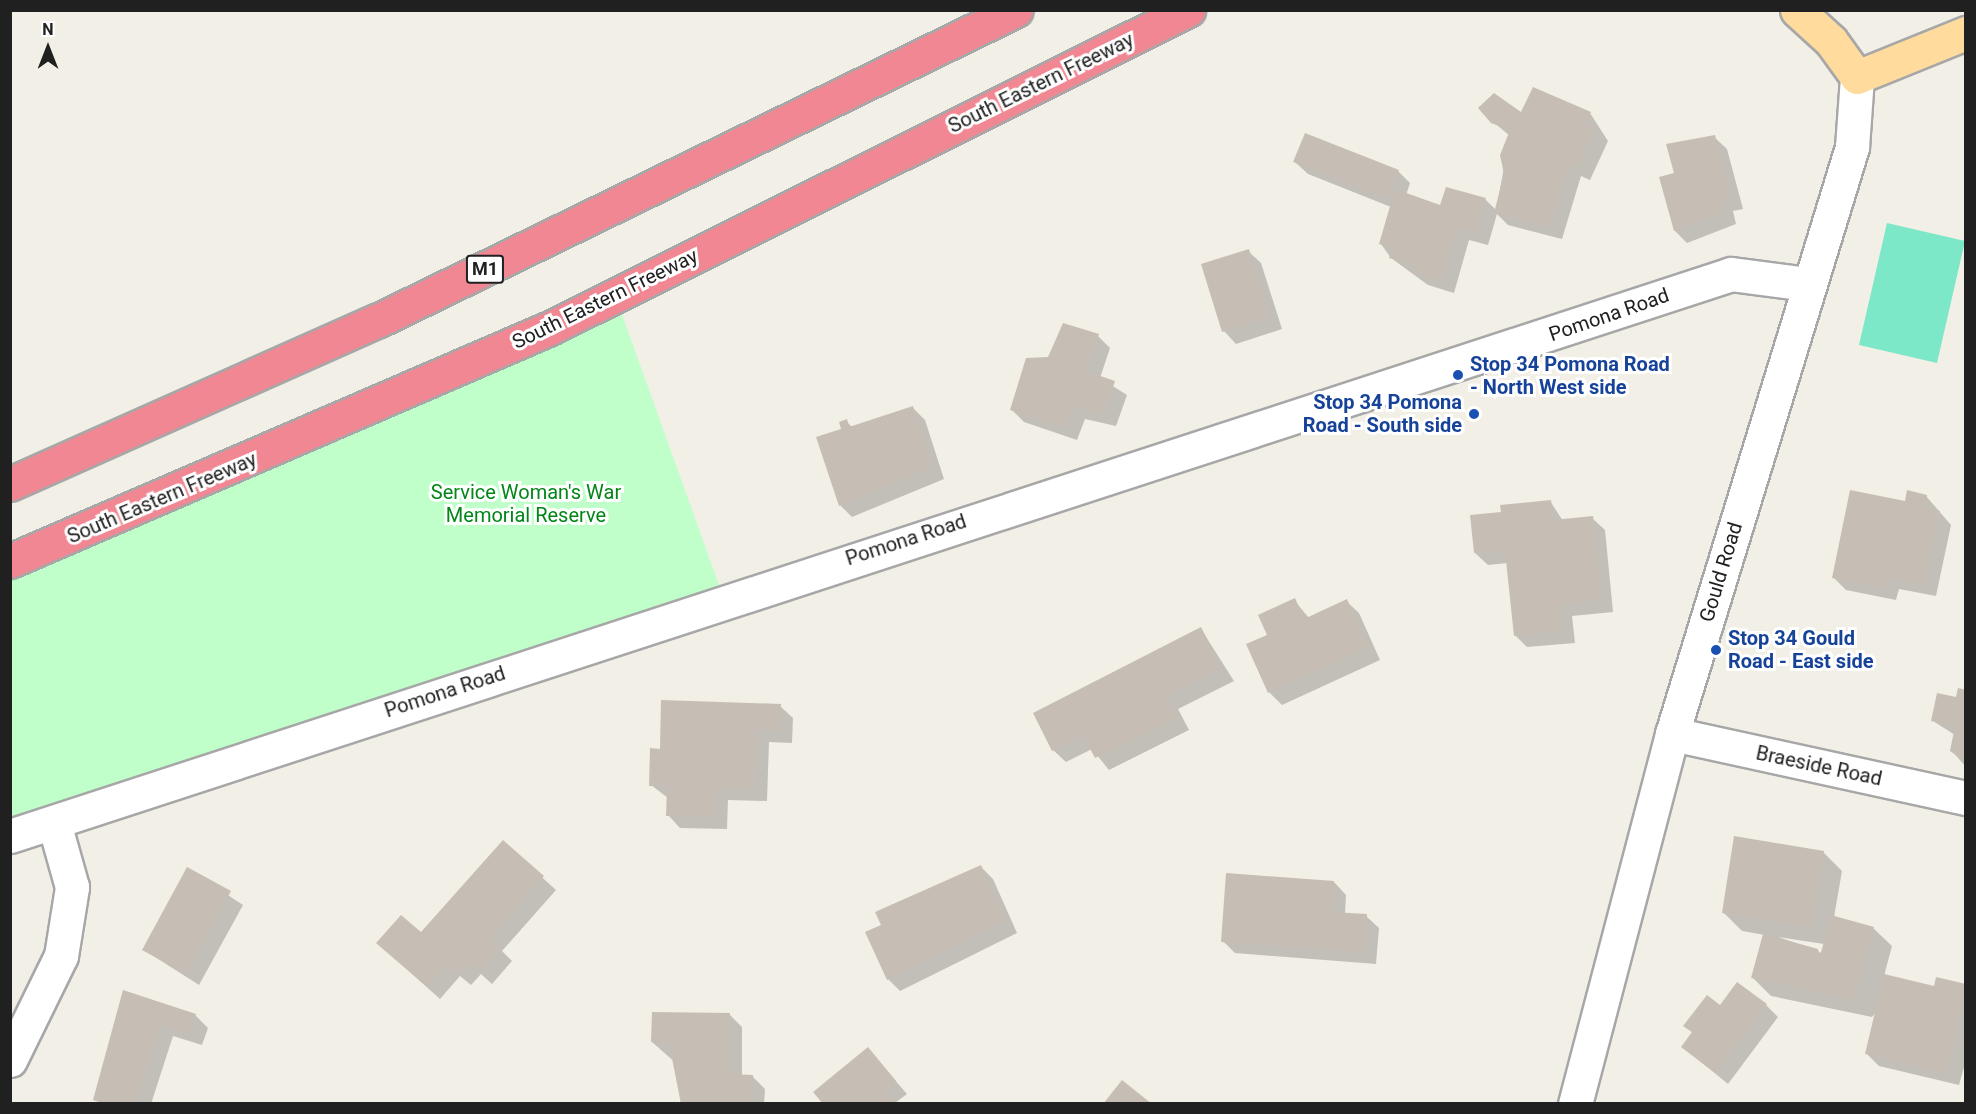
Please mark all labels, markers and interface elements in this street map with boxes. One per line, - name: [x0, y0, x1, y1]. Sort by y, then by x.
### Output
- north arrow: [18, 18, 78, 78]
- text: N: [42, 20, 54, 39]
- street label: South Eastern Freeway: [944, 28, 1138, 138]
- street label: South Eastern Freeway: [508, 244, 702, 354]
- road number: M1: [466, 254, 504, 284]
- street label: Pomona Road: [1546, 283, 1672, 347]
- place label: Stop 34 Pomona Road - North West side: [1470, 352, 1670, 399]
- marker: Stop 34 Pomona Road - North West side: [1451, 368, 1465, 382]
- place label: Stop 34 Pomona Road - South side: [1303, 390, 1462, 437]
- marker: Stop 34 Pomona Road - South side: [1467, 407, 1481, 421]
- street label: South Eastern Freeway: [64, 447, 260, 549]
- park label: Service Woman's War Memorial Reserve: [431, 481, 621, 528]
- street label: Pomona Road: [843, 509, 969, 571]
- street label: Gould Road: [1694, 519, 1748, 625]
- place label: Stop 34 Gould Road - East side: [1728, 626, 1873, 673]
- marker: Stop 34 Gould Road - East side: [1709, 643, 1723, 657]
- street label: Pomona Road: [382, 661, 508, 723]
- street label: Braeside Road: [1754, 741, 1884, 791]

